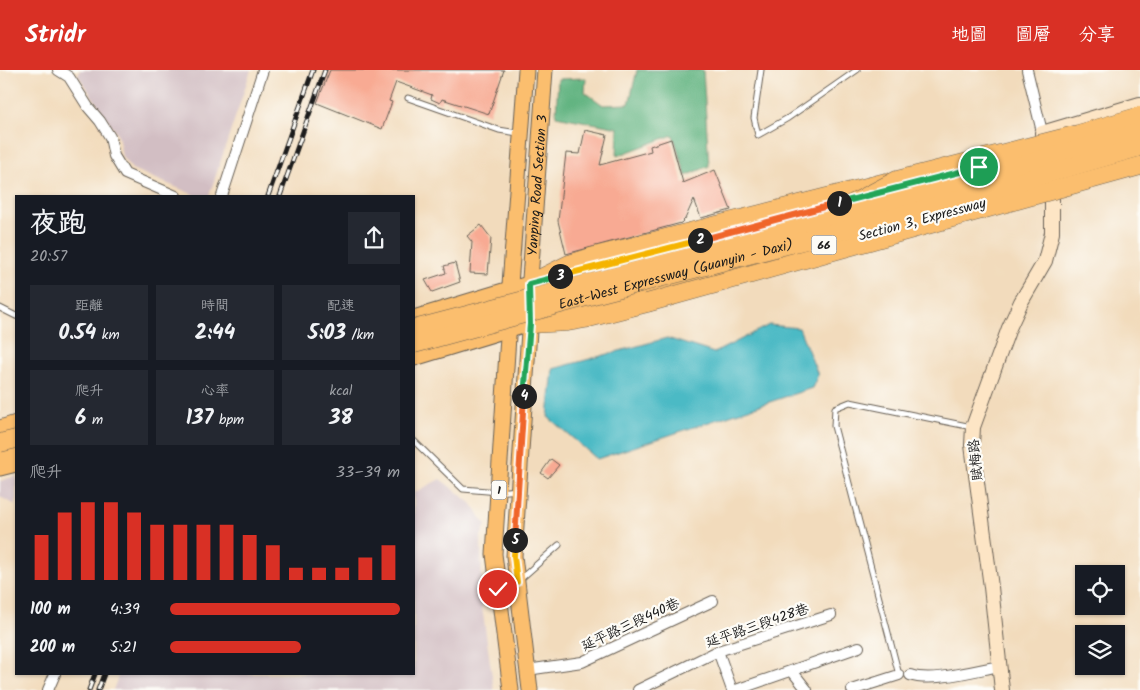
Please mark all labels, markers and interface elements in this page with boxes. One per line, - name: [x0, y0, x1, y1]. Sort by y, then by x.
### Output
- text: Stridr: [25, 16, 86, 55]
- text: 地圖: [951, 21, 987, 50]
- text: 圖層: [1015, 21, 1051, 50]
- text: 分享: [1079, 21, 1115, 50]
- street label: Yanping Road Section 3: [522, 114, 554, 257]
- pin: [958, 146, 1000, 188]
- icon: arrive: [965, 153, 993, 181]
- pin: 1: [826, 190, 852, 216]
- text: 1: [837, 192, 842, 214]
- street label: Section 3, Expressway: [856, 192, 989, 248]
- text: 夜跑: [30, 202, 86, 247]
- button: share: [348, 212, 400, 264]
- pin: 2: [688, 228, 712, 252]
- text: 2: [696, 229, 705, 251]
- street label: East-West Expressway (Guanyin - Daxi): [556, 234, 796, 316]
- road number: 66: [812, 236, 836, 254]
- text: 20:57: [30, 244, 67, 269]
- pin: 3: [548, 264, 572, 288]
- text: 3: [557, 265, 564, 287]
- text: 距離: [75, 295, 103, 317]
- text: 時間: [201, 295, 229, 317]
- text: 配速: [327, 295, 355, 317]
- text: 0.54: [58, 317, 96, 350]
- text: 2:44: [195, 317, 235, 350]
- text: 5:03: [308, 317, 346, 350]
- text: km: [96, 324, 120, 346]
- text: /km: [346, 324, 374, 346]
- text: 爬升: [75, 380, 103, 402]
- text: 心率: [201, 380, 229, 402]
- text: kcal: [330, 380, 352, 402]
- pin: 4: [512, 384, 536, 408]
- text: 4: [521, 385, 528, 407]
- text: 6: [75, 402, 86, 435]
- text: 137: [186, 402, 213, 435]
- text: 38: [329, 402, 353, 435]
- text: m: [86, 409, 103, 431]
- text: bpm: [213, 409, 244, 431]
- street label: 賦梅路: [963, 438, 989, 482]
- text: 爬升: [30, 460, 62, 485]
- text: 33–39 m: [336, 460, 400, 485]
- road number: 1: [492, 480, 506, 500]
- pin: 5: [502, 528, 528, 552]
- text: 5: [512, 529, 519, 551]
- map controls: [1075, 565, 1125, 675]
- button: locate: [1075, 565, 1125, 615]
- pin: [477, 568, 519, 610]
- icon: check: [484, 575, 512, 603]
- street label: 延平路三段440巷: [578, 592, 684, 657]
- text: 100 m: [30, 597, 71, 622]
- text: 4:39: [110, 597, 140, 622]
- street label: 延平路三段428巷: [703, 598, 813, 654]
- button: layers: [1075, 625, 1125, 675]
- text: 200 m: [30, 635, 75, 660]
- text: 5:21: [110, 635, 137, 660]

